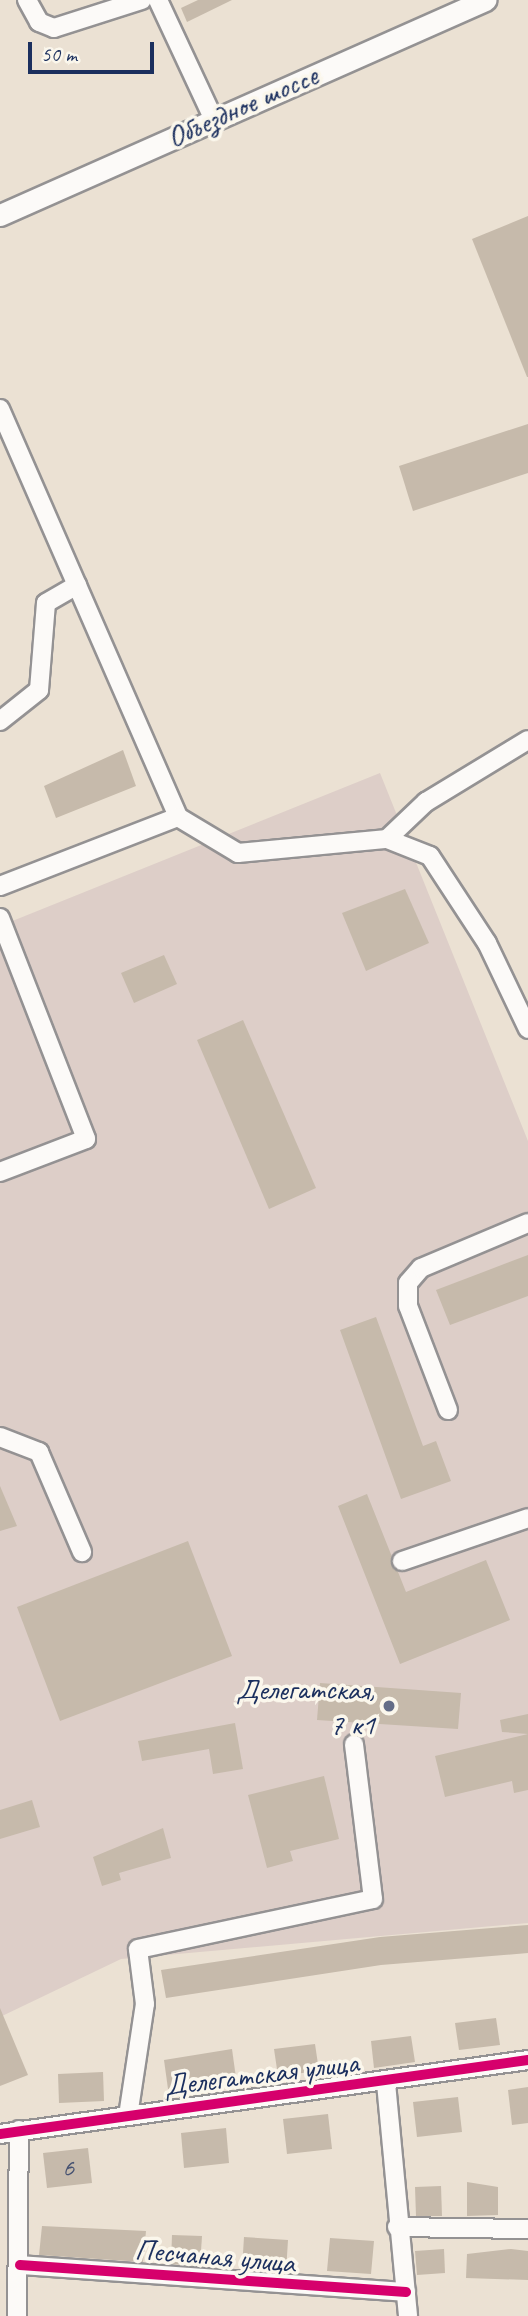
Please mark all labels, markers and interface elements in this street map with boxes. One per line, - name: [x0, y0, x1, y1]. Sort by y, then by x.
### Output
- scale bar: [32, 28, 158, 72]
- text: 50 m: [41, 41, 77, 67]
- street label: Объездное шоссе: [161, 57, 323, 155]
- place label: Делегатская, 7 к1: [236, 1671, 375, 1742]
- marker: Делегатская, 7 к1: [381, 1698, 397, 1714]
- street label: Делегатская улица: [161, 2044, 361, 2104]
- house number: 6: [62, 2152, 74, 2184]
- street label: Песчаная улица: [133, 2231, 297, 2281]

